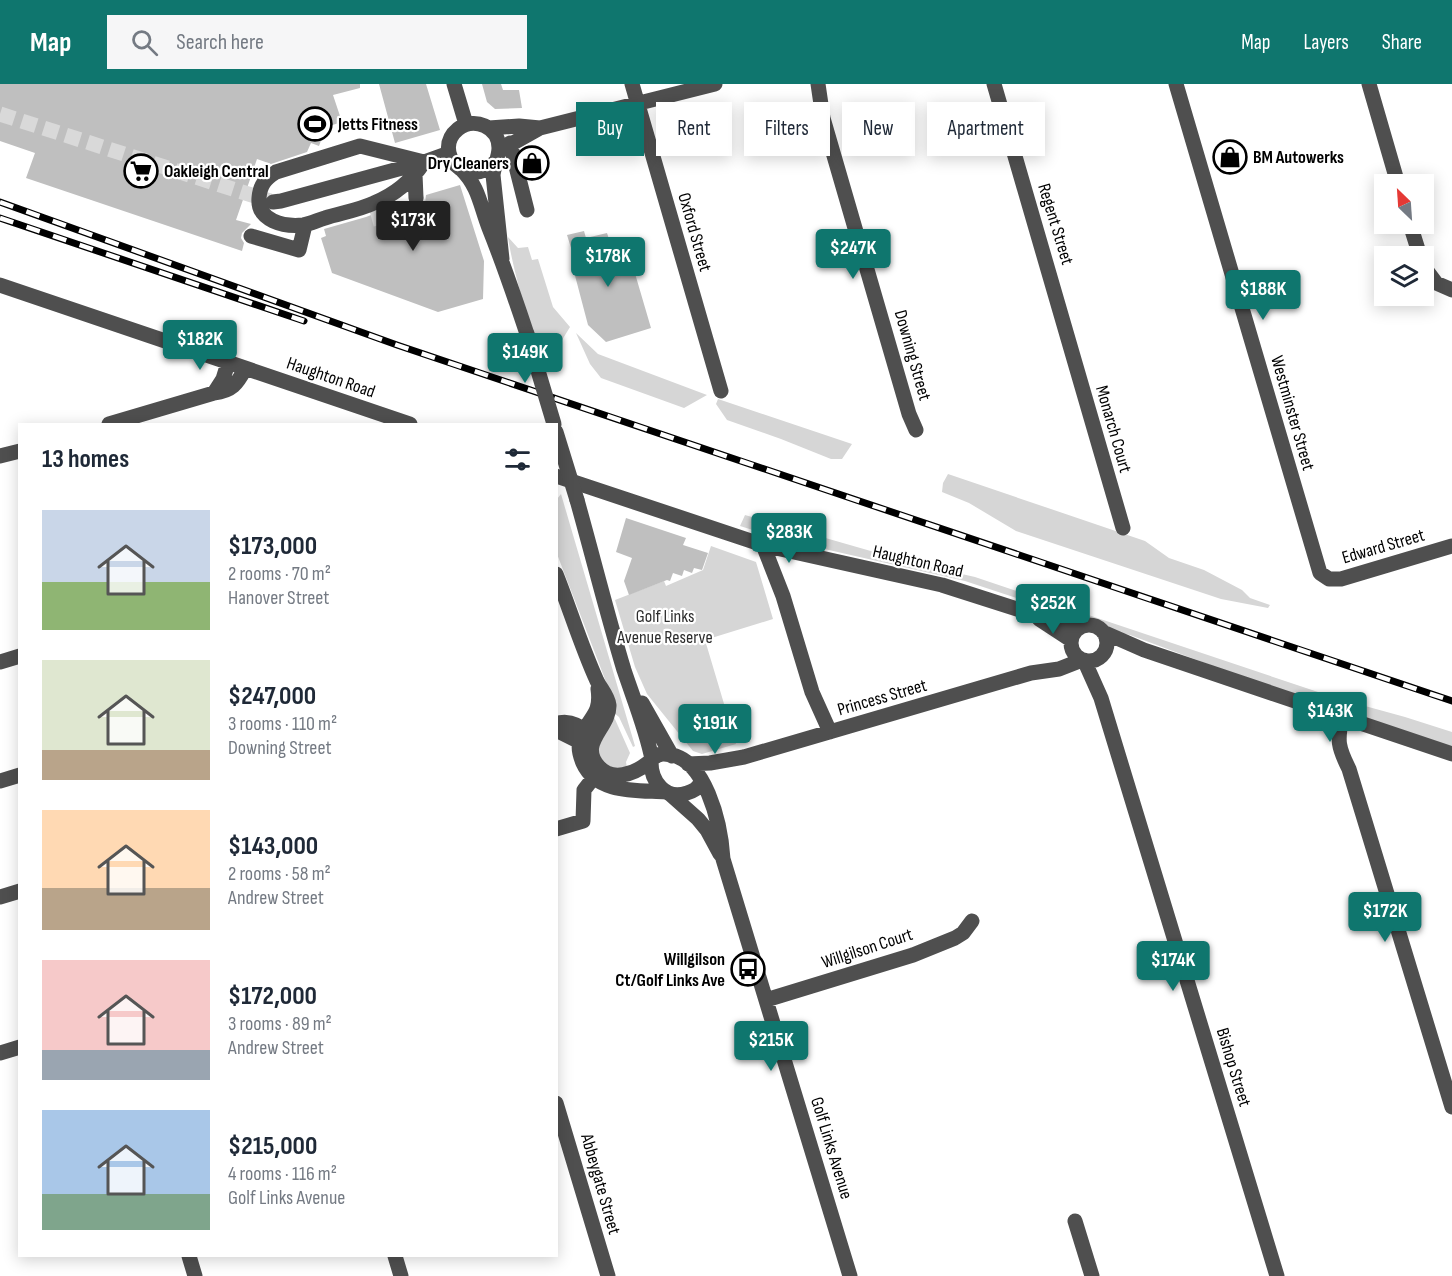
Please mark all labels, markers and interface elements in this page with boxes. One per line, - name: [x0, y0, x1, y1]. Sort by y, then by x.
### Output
- search box: [107, 15, 527, 69]
- text: Map: [30, 26, 71, 59]
- icon: search: [128, 26, 161, 59]
- text: Search here: [176, 29, 264, 56]
- text: Map: [1241, 30, 1270, 55]
- text: Layers: [1303, 30, 1349, 55]
- text: Share: [1382, 30, 1422, 55]
- chip: Buy: [576, 102, 644, 156]
- chip: Rent: [656, 102, 732, 156]
- chip: Filters: [744, 102, 830, 156]
- chip: New: [842, 102, 915, 156]
- chip: Apartment: [927, 102, 1045, 156]
- sports icon: Jetts Fitness: [297, 106, 333, 142]
- place label: Jetts Fitness: [337, 114, 418, 135]
- shop icon: BM Autowerks: [1212, 139, 1248, 175]
- shop icon: Dry Cleaners: [514, 145, 550, 181]
- place label: BM Autowerks: [1253, 147, 1344, 168]
- supermarket icon: Oakleigh Central: [123, 153, 159, 189]
- place label: Dry Cleaners: [428, 153, 509, 174]
- place label: Oakleigh Central: [164, 161, 269, 182]
- north arrow: [1374, 174, 1434, 234]
- map controls: [1374, 174, 1434, 306]
- street label: Regent Street: [1033, 181, 1078, 268]
- street label: Oxford Street: [673, 190, 716, 274]
- pin: $173K: [371, 201, 455, 252]
- text: $173K: [390, 208, 436, 232]
- pin: $247K: [811, 229, 895, 280]
- text: $247K: [830, 236, 876, 260]
- pin: $178K: [566, 237, 650, 288]
- text: $178K: [585, 244, 631, 268]
- button: layers: [1374, 246, 1434, 306]
- pin: $188K: [1221, 270, 1305, 321]
- text: $188K: [1240, 277, 1286, 301]
- street label: Downing Street: [890, 307, 936, 403]
- pin: $182K: [158, 320, 242, 371]
- text: $182K: [177, 327, 223, 351]
- pin: $149K: [483, 333, 567, 384]
- text: $149K: [502, 340, 548, 364]
- street label: Haughton Road: [284, 353, 378, 402]
- street label: Westminster Street: [1266, 353, 1319, 473]
- street label: Monarch Court: [1091, 383, 1136, 476]
- icon: filters: [501, 443, 534, 476]
- text: 13 homes: [42, 444, 129, 475]
- pin: $283K: [747, 513, 831, 564]
- text: $283K: [765, 520, 813, 544]
- street label: Edward Street: [1339, 525, 1427, 568]
- text: $173,000: [228, 531, 317, 562]
- icon: home: [90, 534, 162, 606]
- street label: Haughton Road: [871, 541, 965, 582]
- text: 2 rooms · 70 m²: [228, 562, 331, 586]
- pin: $252K: [1011, 584, 1095, 635]
- text: Hanover Street: [228, 586, 329, 610]
- text: $252K: [1030, 591, 1076, 615]
- park label: Golf Links Avenue Reserve: [616, 606, 713, 648]
- street label: Princess Street: [835, 675, 930, 720]
- text: $247,000: [228, 681, 316, 712]
- icon: home: [90, 684, 162, 756]
- pin: $143K: [1288, 692, 1372, 743]
- text: $143K: [1307, 699, 1353, 723]
- pin: $191K: [673, 704, 757, 755]
- text: $191K: [692, 711, 738, 735]
- text: 3 rooms · 110 m²: [228, 712, 337, 736]
- text: Downing Street: [228, 736, 331, 760]
- text: $143,000: [228, 831, 318, 862]
- icon: home: [90, 834, 162, 906]
- text: 2 rooms · 58 m²: [228, 862, 331, 886]
- text: Andrew Street: [228, 886, 324, 910]
- pin: $172K: [1343, 892, 1427, 943]
- text: $172K: [1362, 899, 1408, 923]
- street label: Willgilson Court: [819, 924, 916, 973]
- pin: $174K: [1131, 941, 1215, 992]
- text: $174K: [1151, 948, 1195, 972]
- place label: Willgilson Ct/Golf Links Ave: [615, 949, 725, 991]
- bus stop icon: Willgilson Ct/Golf Links Ave: [730, 951, 766, 987]
- text: $172,000: [228, 981, 317, 1012]
- icon: home: [90, 984, 162, 1056]
- text: 3 rooms · 89 m²: [228, 1012, 332, 1036]
- pin: $215K: [729, 1021, 813, 1072]
- street label: Bishop Street: [1212, 1025, 1256, 1110]
- text: $215K: [748, 1028, 794, 1052]
- text: Andrew Street: [228, 1036, 324, 1060]
- street label: Golf Links Avenue: [806, 1095, 857, 1202]
- street label: Abbeygate Street: [576, 1130, 625, 1237]
- text: $215,000: [228, 1131, 317, 1162]
- icon: home: [90, 1134, 162, 1206]
- text: 4 rooms · 116 m²: [228, 1162, 337, 1186]
- text: Golf Links Avenue: [228, 1186, 345, 1210]

